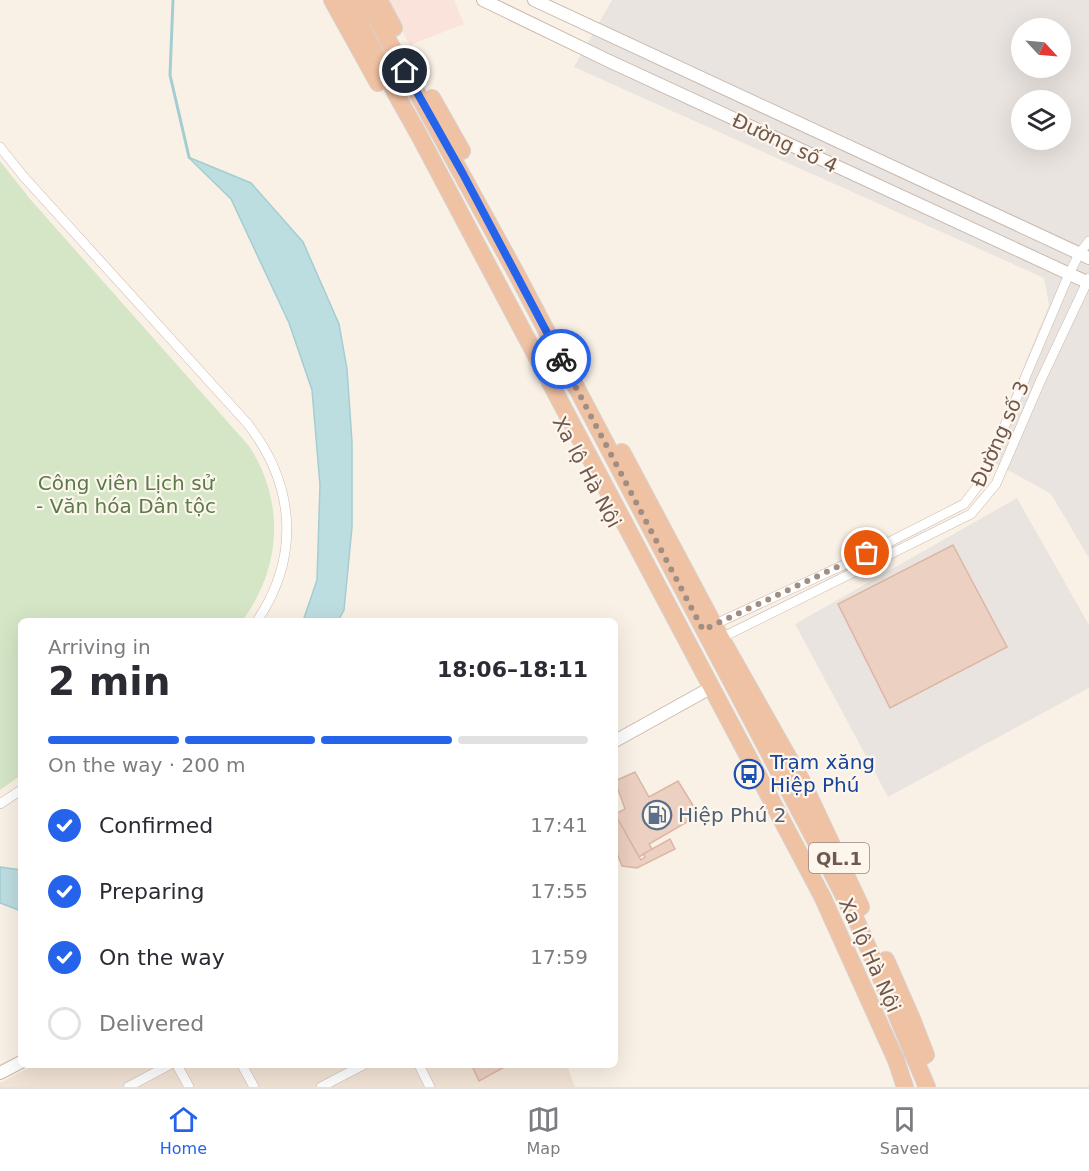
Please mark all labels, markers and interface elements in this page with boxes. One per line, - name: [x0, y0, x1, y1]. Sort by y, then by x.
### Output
- north arrow: [1011, 18, 1071, 78]
- map controls: [1011, 18, 1071, 150]
- pin: [379, 45, 430, 96]
- icon: home: [388, 54, 421, 87]
- button: layers: [1011, 90, 1071, 150]
- street label: Đường số 4: [728, 108, 842, 178]
- courier: [531, 329, 591, 389]
- icon: bike: [545, 343, 578, 376]
- street label: Đường số 3: [966, 377, 1034, 491]
- street label: Xa lộ Hà Nội: [548, 412, 626, 532]
- park label: Công viên Lịch sử - Văn hóa Dân tộc: [36, 471, 216, 518]
- pin: [841, 527, 892, 578]
- icon: bag: [850, 536, 883, 569]
- text: Arriving in: [48, 635, 151, 659]
- text: 18:06–18:11: [437, 657, 588, 682]
- text: 2 min: [48, 659, 170, 704]
- place label: Trạm xăng Hiệp Phú: [769, 750, 875, 797]
- text: On the way · 200 m: [48, 753, 246, 777]
- bus stop icon: Trạm xăng Hiệp Phú: [733, 758, 765, 790]
- fuel station icon: Hiệp Phú 2: [641, 799, 673, 831]
- place label: Hiệp Phú 2: [678, 803, 786, 827]
- icon: check: [48, 809, 81, 842]
- text: Confirmed: [99, 813, 213, 838]
- text: 17:41: [530, 813, 588, 837]
- road number: QL.1: [809, 843, 869, 873]
- icon: check: [48, 875, 81, 908]
- text: Preparing: [99, 879, 205, 904]
- text: 17:55: [530, 879, 588, 903]
- street label: Xa lộ Hà Nội: [834, 894, 906, 1016]
- icon: check: [48, 941, 81, 974]
- text: On the way: [99, 945, 225, 970]
- text: 17:59: [530, 945, 588, 969]
- text: Delivered: [99, 1011, 204, 1036]
- tab: Home: [160, 1103, 207, 1158]
- tab: Map: [527, 1103, 560, 1158]
- tab: Saved: [880, 1103, 929, 1158]

